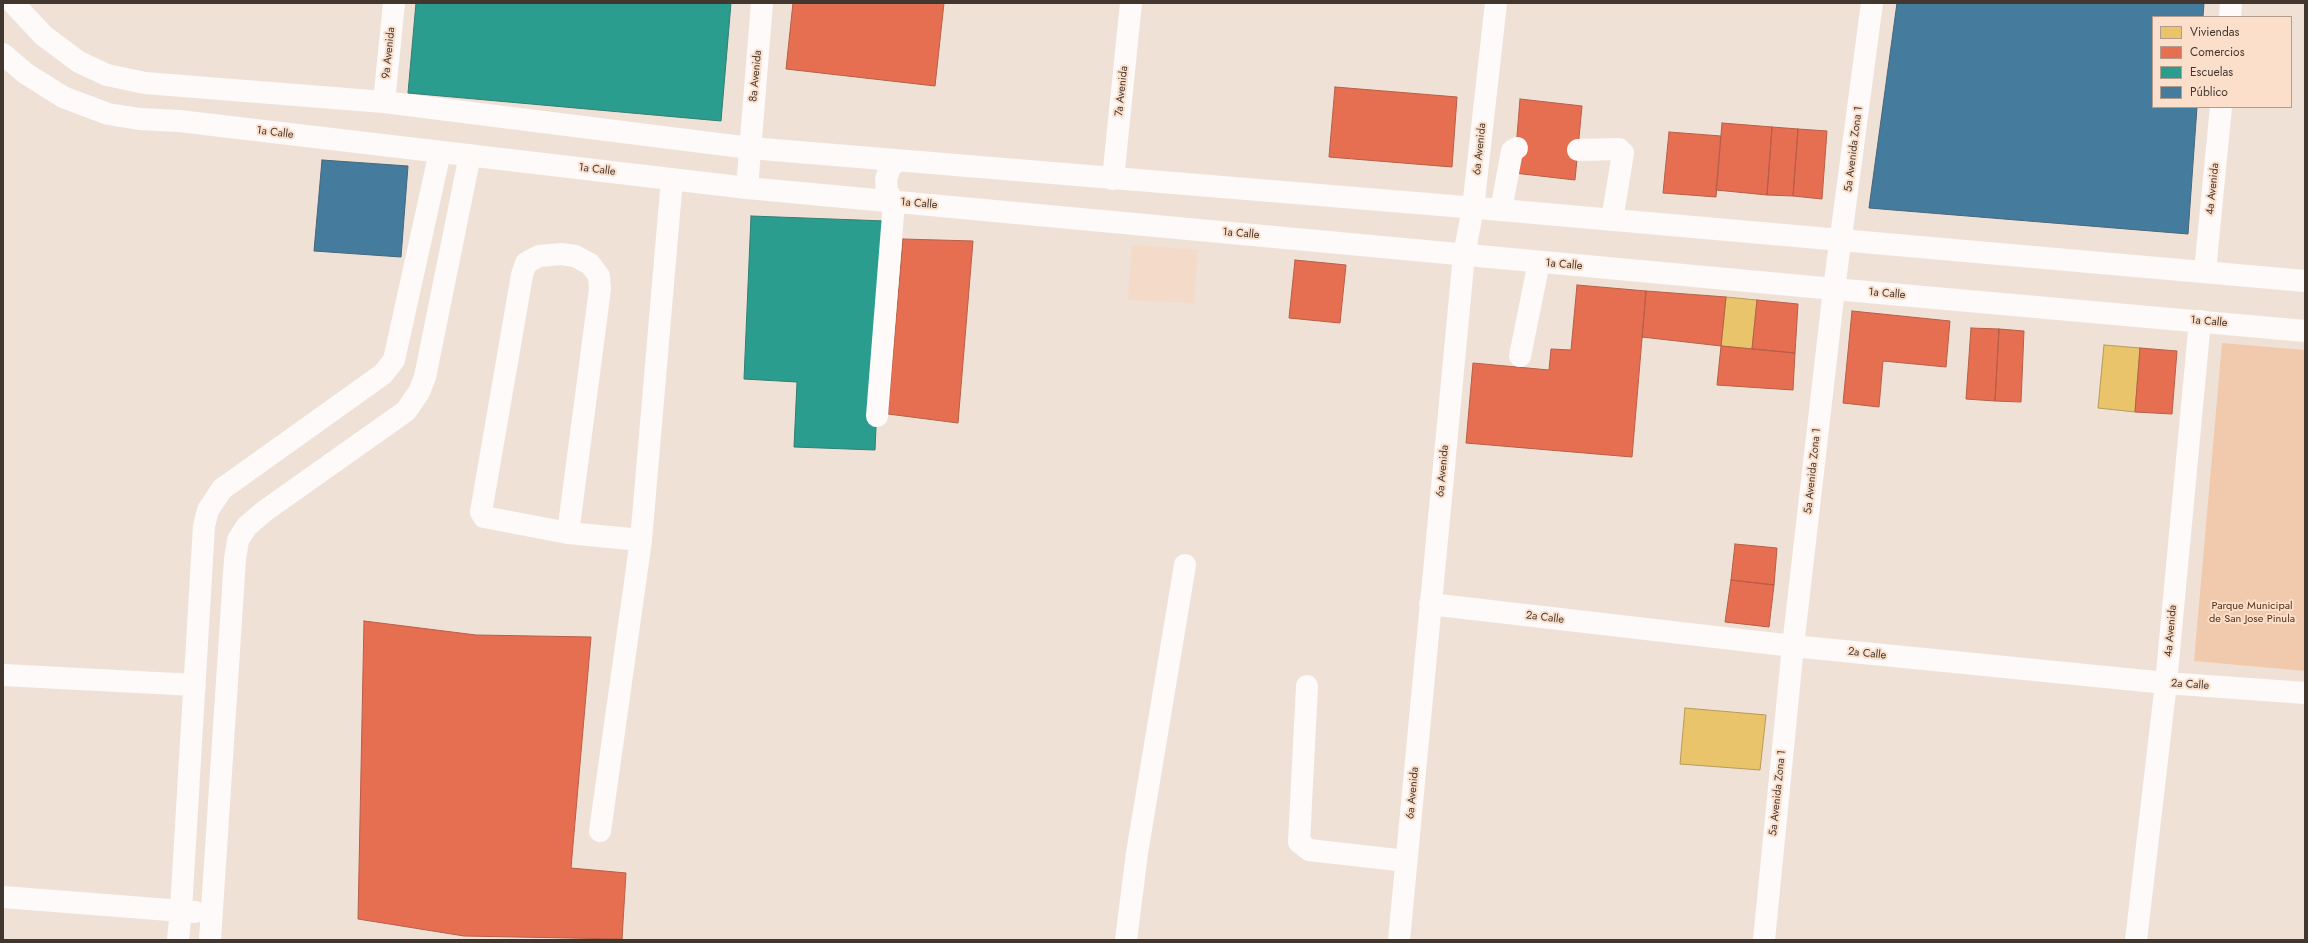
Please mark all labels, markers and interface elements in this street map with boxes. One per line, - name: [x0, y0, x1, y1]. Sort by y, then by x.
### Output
- legend: [2152, 16, 2292, 108]
- text: Viviendas: [2190, 23, 2239, 41]
- street label: 9a Avenida: [380, 27, 398, 79]
- text: Comercios: [2190, 43, 2245, 61]
- street label: 8a Avenida: [747, 50, 765, 102]
- text: Escuelas: [2190, 63, 2233, 81]
- street label: 7a Avenida: [1113, 65, 1131, 117]
- text: Público: [2190, 83, 2228, 101]
- street label: 5a Avenida Zona 1: [1842, 105, 1866, 193]
- street label: 6a Avenida: [1471, 122, 1489, 176]
- street label: 1a Calle: [256, 124, 294, 142]
- street label: 1a Calle: [578, 161, 616, 179]
- street label: 4a Avenida: [2204, 162, 2222, 216]
- street label: 1a Calle: [900, 196, 938, 212]
- street label: 1a Calle: [1222, 226, 1260, 242]
- street label: 1a Calle: [1545, 257, 1583, 273]
- street label: 1a Calle: [1868, 286, 1906, 302]
- street label: 1a Calle: [2190, 314, 2228, 330]
- street label: 5a Avenida Zona 1: [1802, 427, 1824, 515]
- street label: 6a Avenida: [1434, 444, 1452, 498]
- park label: Parque Municipal de San Jose Pinula: [2209, 599, 2295, 625]
- street label: 4a Avenida: [2162, 604, 2180, 658]
- street label: 2a Calle: [1525, 609, 1565, 627]
- street label: 2a Calle: [1847, 645, 1887, 663]
- street label: 2a Calle: [2170, 677, 2210, 693]
- street label: 5a Avenida Zona 1: [1767, 749, 1789, 837]
- street label: 6a Avenida: [1404, 766, 1422, 820]

